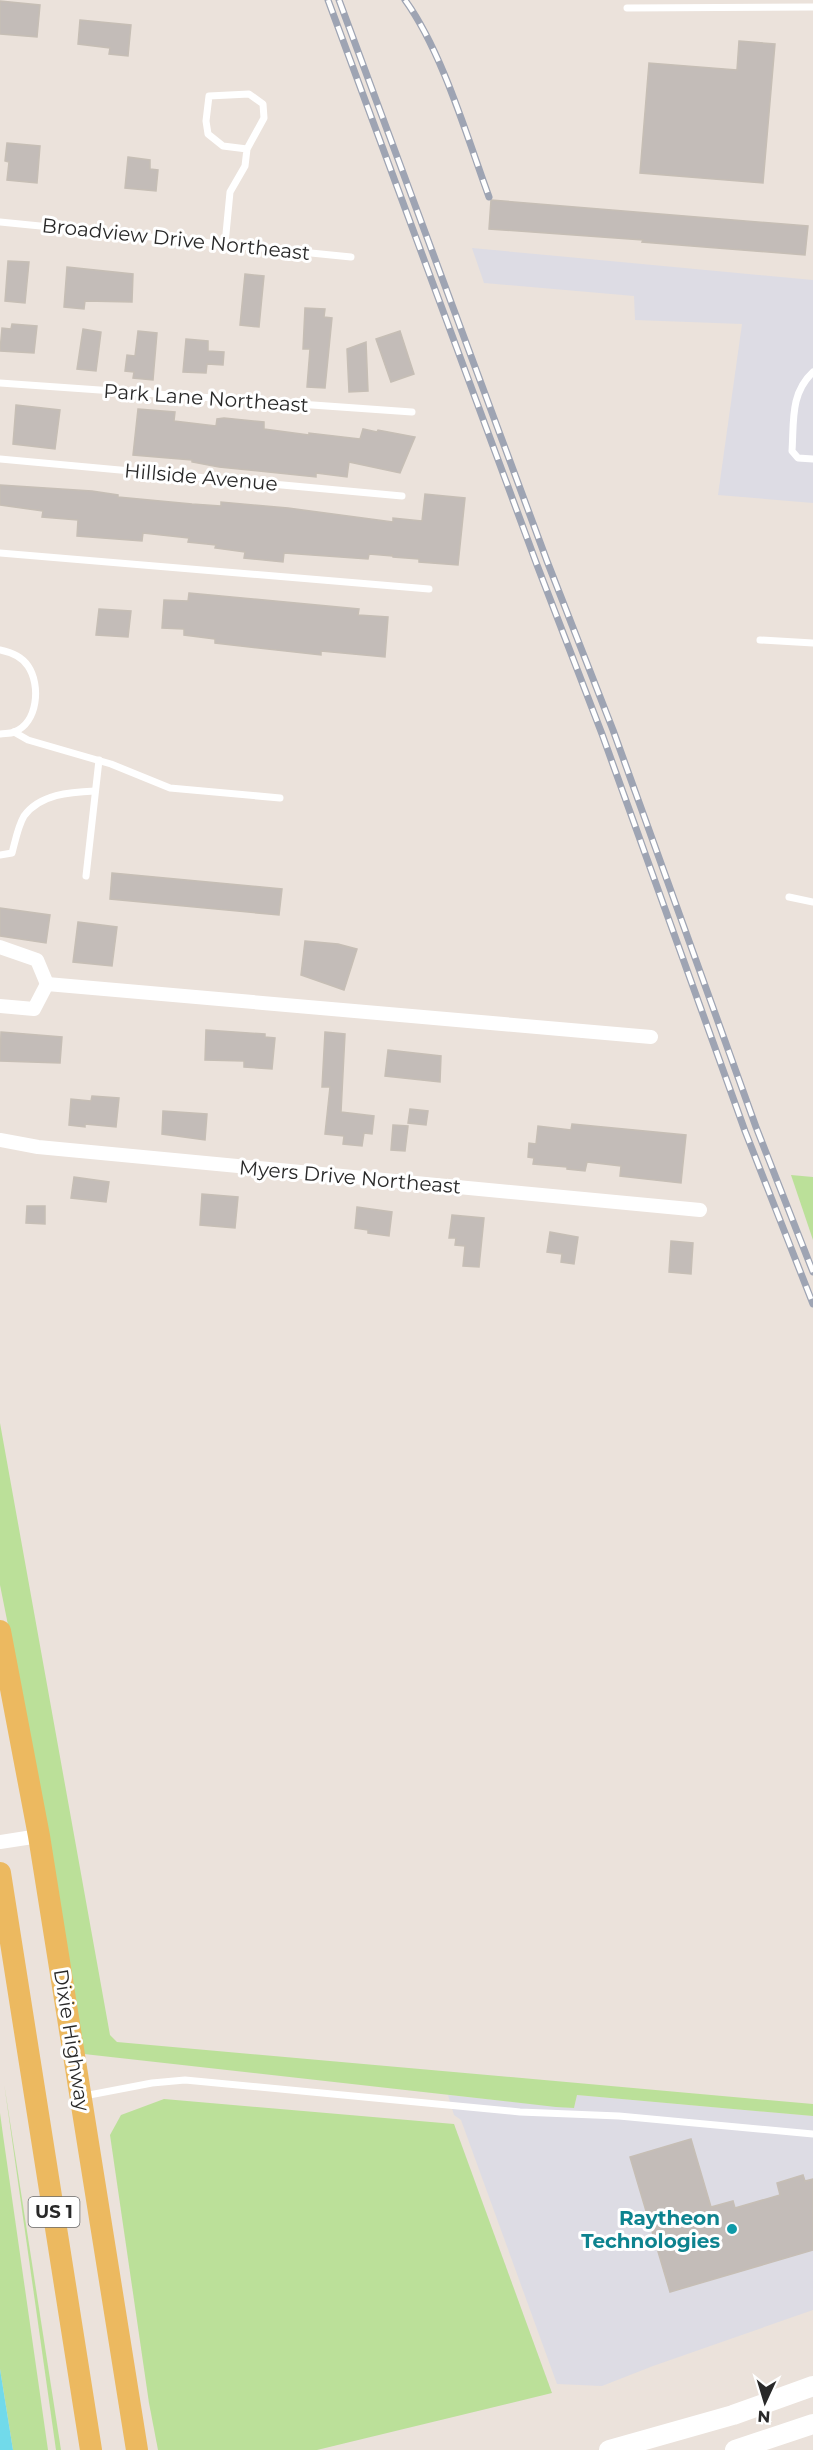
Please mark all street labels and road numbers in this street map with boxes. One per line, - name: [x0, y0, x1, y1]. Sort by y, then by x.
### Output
- street label: Broadview Drive Northeast: [41, 213, 311, 265]
- street label: Park Lane Northeast: [103, 379, 309, 417]
- street label: Hillside Avenue: [123, 458, 279, 496]
- street label: Myers Drive Northeast: [238, 1155, 462, 1199]
- street label: Dixie Highway: [49, 1967, 95, 2113]
- road number: US 1: [28, 2197, 80, 2227]

